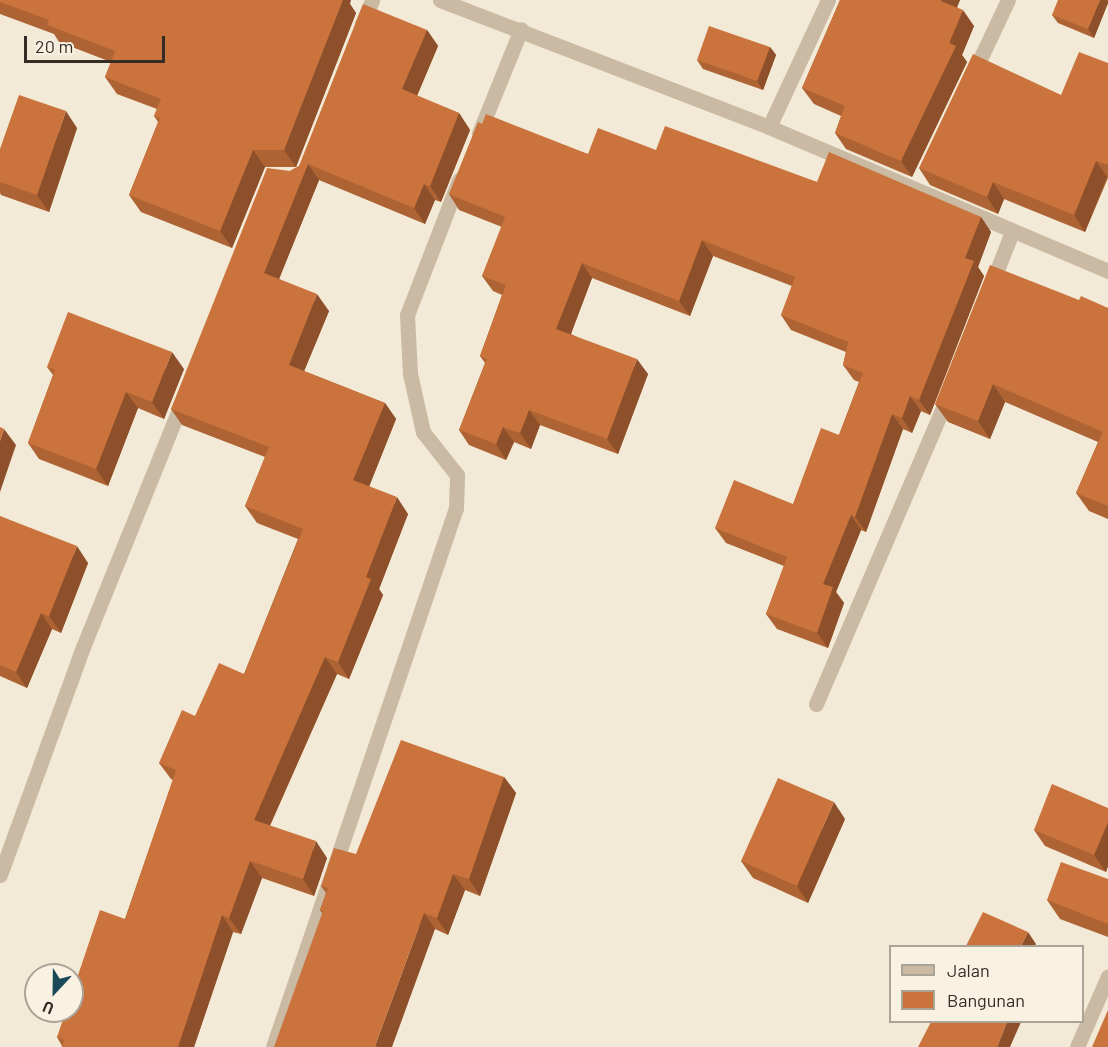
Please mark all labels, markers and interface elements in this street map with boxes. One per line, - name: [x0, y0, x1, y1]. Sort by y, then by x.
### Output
- scale bar: [27, 24, 168, 62]
- text: 20 m: [35, 35, 73, 57]
- legend: [889, 945, 1084, 1023]
- text: Jalan: [947, 959, 990, 981]
- north arrow: [24, 963, 84, 1023]
- text: Bangunan: [947, 989, 1025, 1011]
- text: U: [40, 998, 56, 1019]

